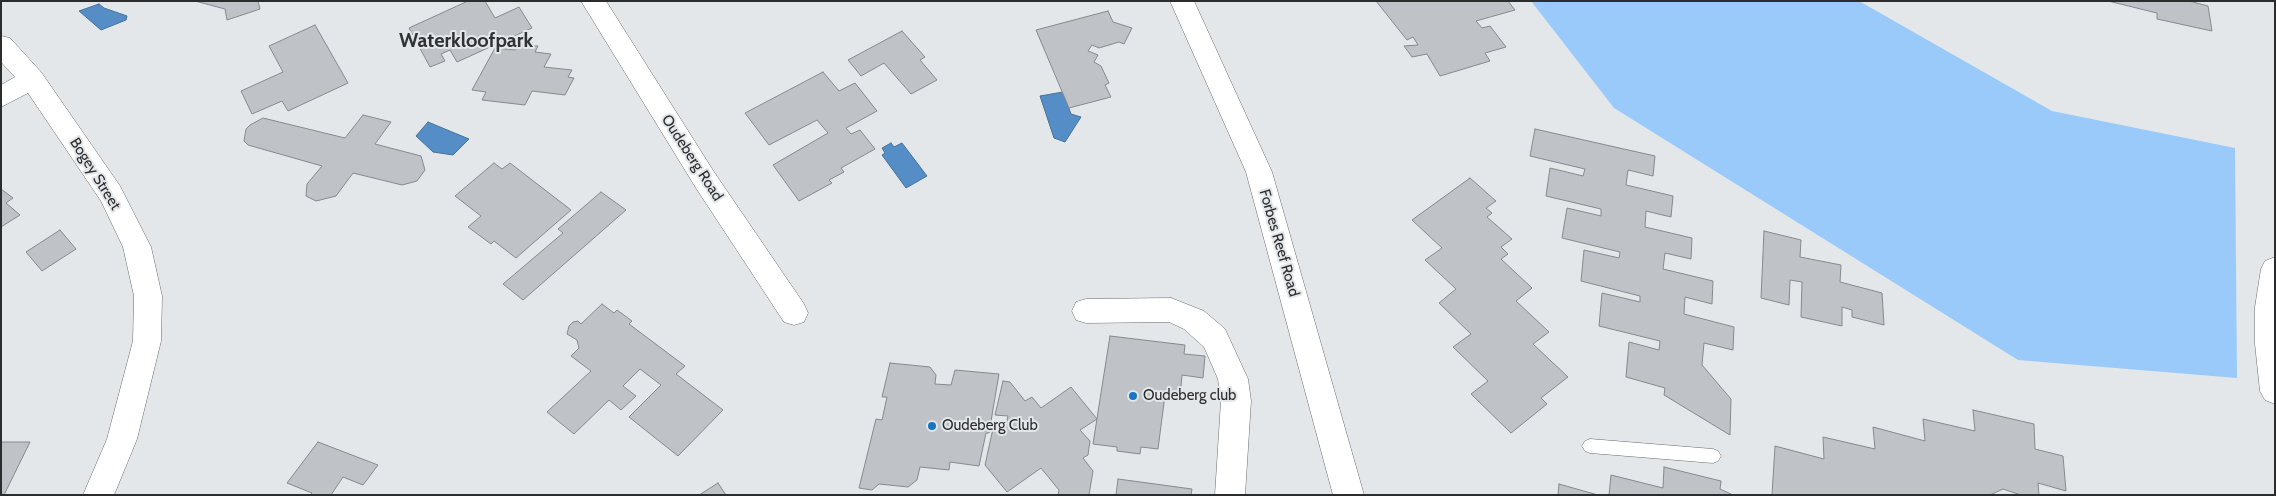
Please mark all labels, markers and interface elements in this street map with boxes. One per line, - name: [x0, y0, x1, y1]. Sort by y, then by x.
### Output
- district label: Waterkloofpark: [399, 29, 533, 53]
- street label: Oudeberg Road: [657, 111, 727, 205]
- street label: Bogey Street: [66, 135, 124, 213]
- street label: Forbes Reef Road: [1255, 187, 1303, 299]
- place label: Oudeberg club: [1143, 387, 1236, 405]
- marker: Oudeberg club: [1127, 390, 1139, 402]
- place label: Oudeberg Club: [942, 417, 1038, 435]
- marker: Oudeberg Club: [926, 420, 938, 432]

